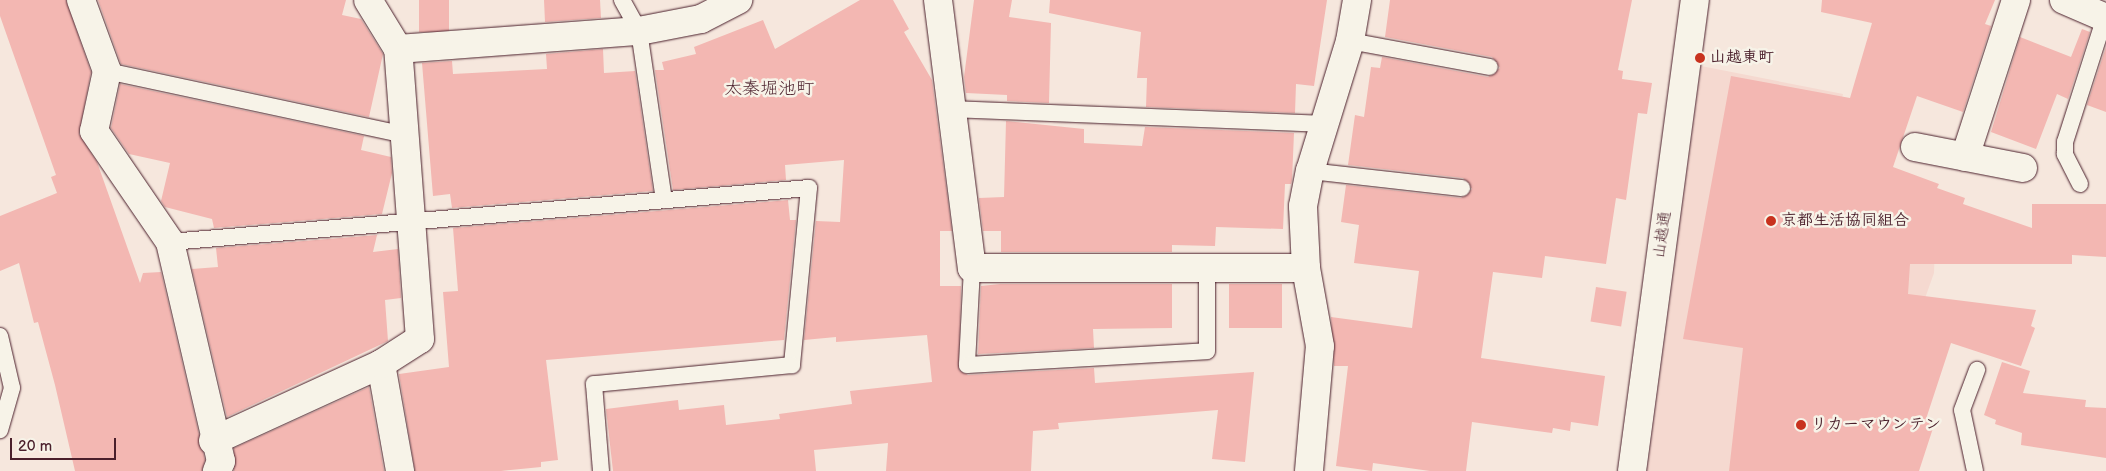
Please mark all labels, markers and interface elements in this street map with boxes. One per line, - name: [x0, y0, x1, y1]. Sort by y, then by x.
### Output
- place label: 山越東町: [1710, 48, 1774, 68]
- marker: 山越東町: [1694, 52, 1706, 64]
- district label: 太秦堀池町: [724, 78, 814, 100]
- street label: 山越通: [1650, 210, 1676, 260]
- place label: 京都生活協同組合: [1781, 211, 1909, 231]
- marker: 京都生活協同組合: [1765, 215, 1777, 227]
- place label: リカーマウンテン: [1811, 415, 1939, 435]
- marker: リカーマウンテン: [1795, 419, 1807, 431]
- scale bar: [12, 428, 119, 460]
- text: 20 m: [18, 437, 52, 456]

